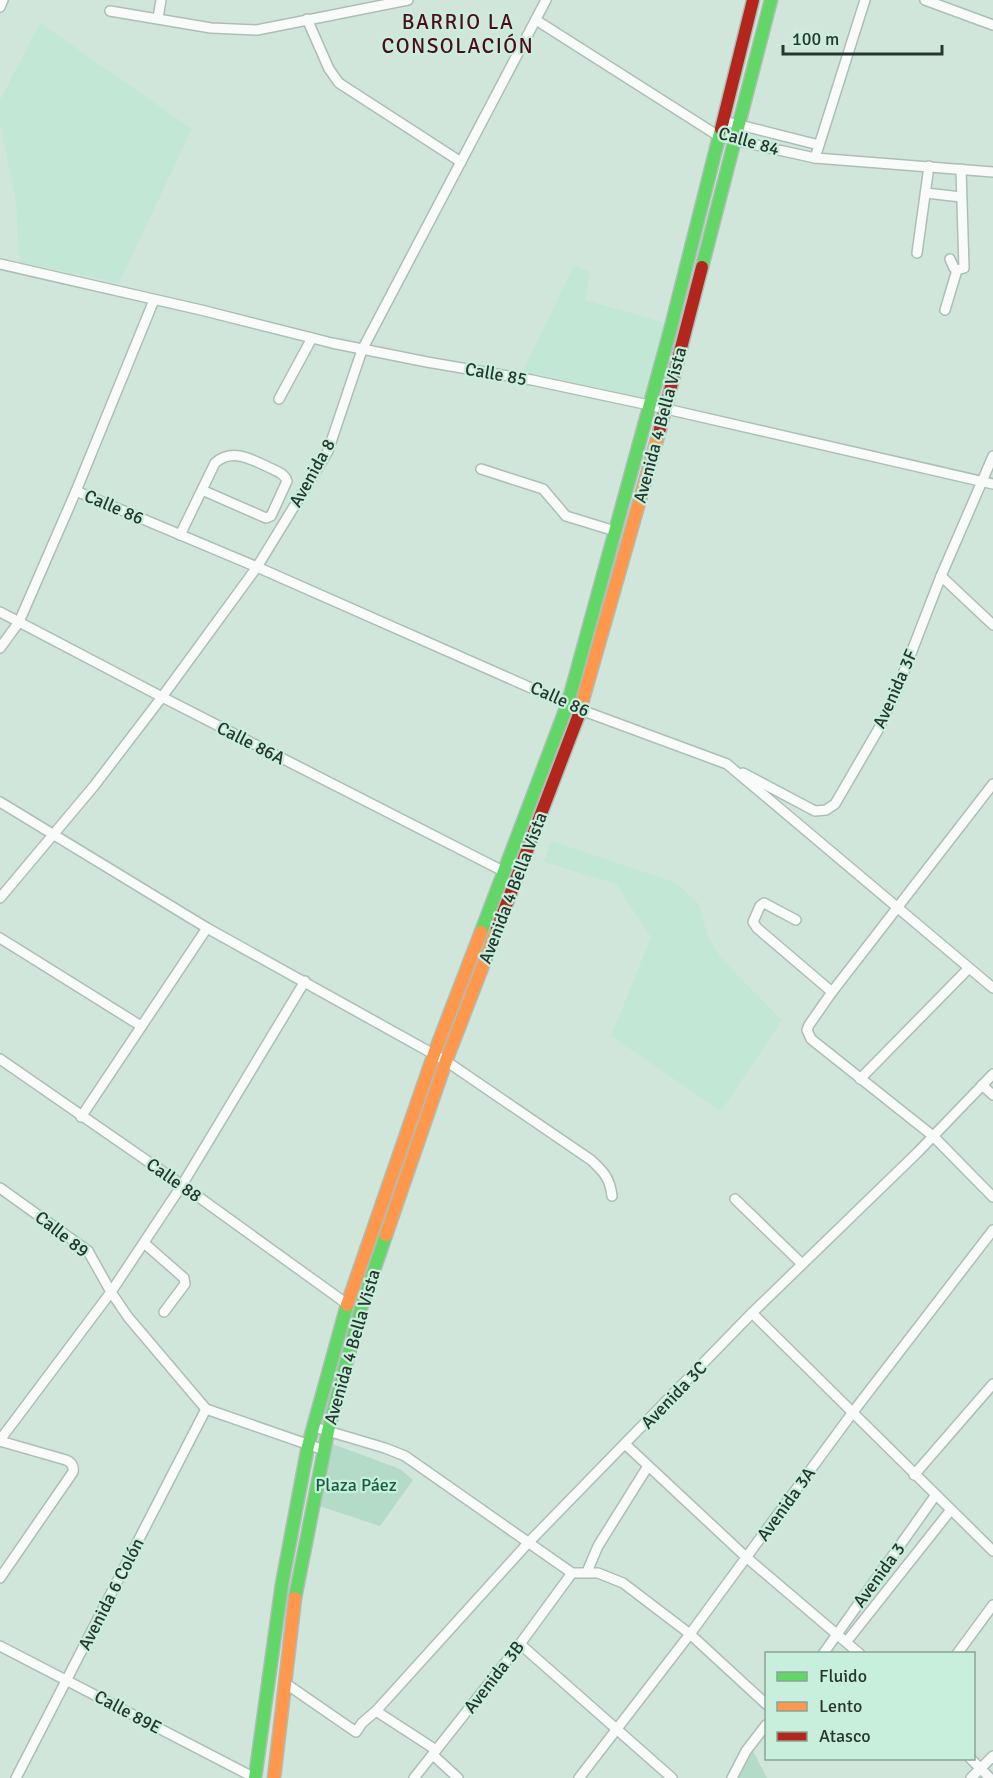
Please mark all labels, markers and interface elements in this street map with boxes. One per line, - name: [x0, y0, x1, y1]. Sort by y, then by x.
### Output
- district label: BARRIO LA CONSOLACIÓN: [382, 9, 534, 59]
- scale bar: [783, 18, 942, 56]
- text: 100 m: [792, 28, 839, 50]
- street label: Calle 84: [716, 122, 782, 160]
- street label: Avenida 4 Bella Vista: [629, 345, 691, 505]
- street label: Calle 85: [463, 358, 529, 390]
- street label: Avenida 8: [284, 435, 340, 511]
- street label: Calle 86: [81, 485, 147, 529]
- street label: Avenida 3F: [868, 646, 922, 732]
- street label: Calle 86: [527, 676, 593, 722]
- street label: Calle 86A: [213, 717, 289, 769]
- street label: Avenida 4 Bella Vista: [474, 809, 552, 967]
- street label: Calle 88: [142, 1153, 206, 1207]
- street label: Calle 89: [31, 1206, 93, 1262]
- street label: Avenida 4 Bella Vista: [319, 1267, 385, 1427]
- street label: Avenida 3C: [636, 1356, 712, 1433]
- street label: Avenida 3A: [752, 1463, 820, 1545]
- park label: Plaza Páez: [315, 1474, 397, 1496]
- street label: Avenida 6 Colón: [73, 1534, 149, 1654]
- street label: Avenida 3: [848, 1538, 910, 1612]
- street label: Avenida 3B: [459, 1636, 529, 1718]
- legend: [765, 1652, 975, 1760]
- text: Fluido: [819, 1665, 867, 1687]
- street label: Calle 89E: [91, 1685, 165, 1739]
- text: Lento: [819, 1695, 862, 1717]
- text: Atasco: [819, 1725, 871, 1747]

